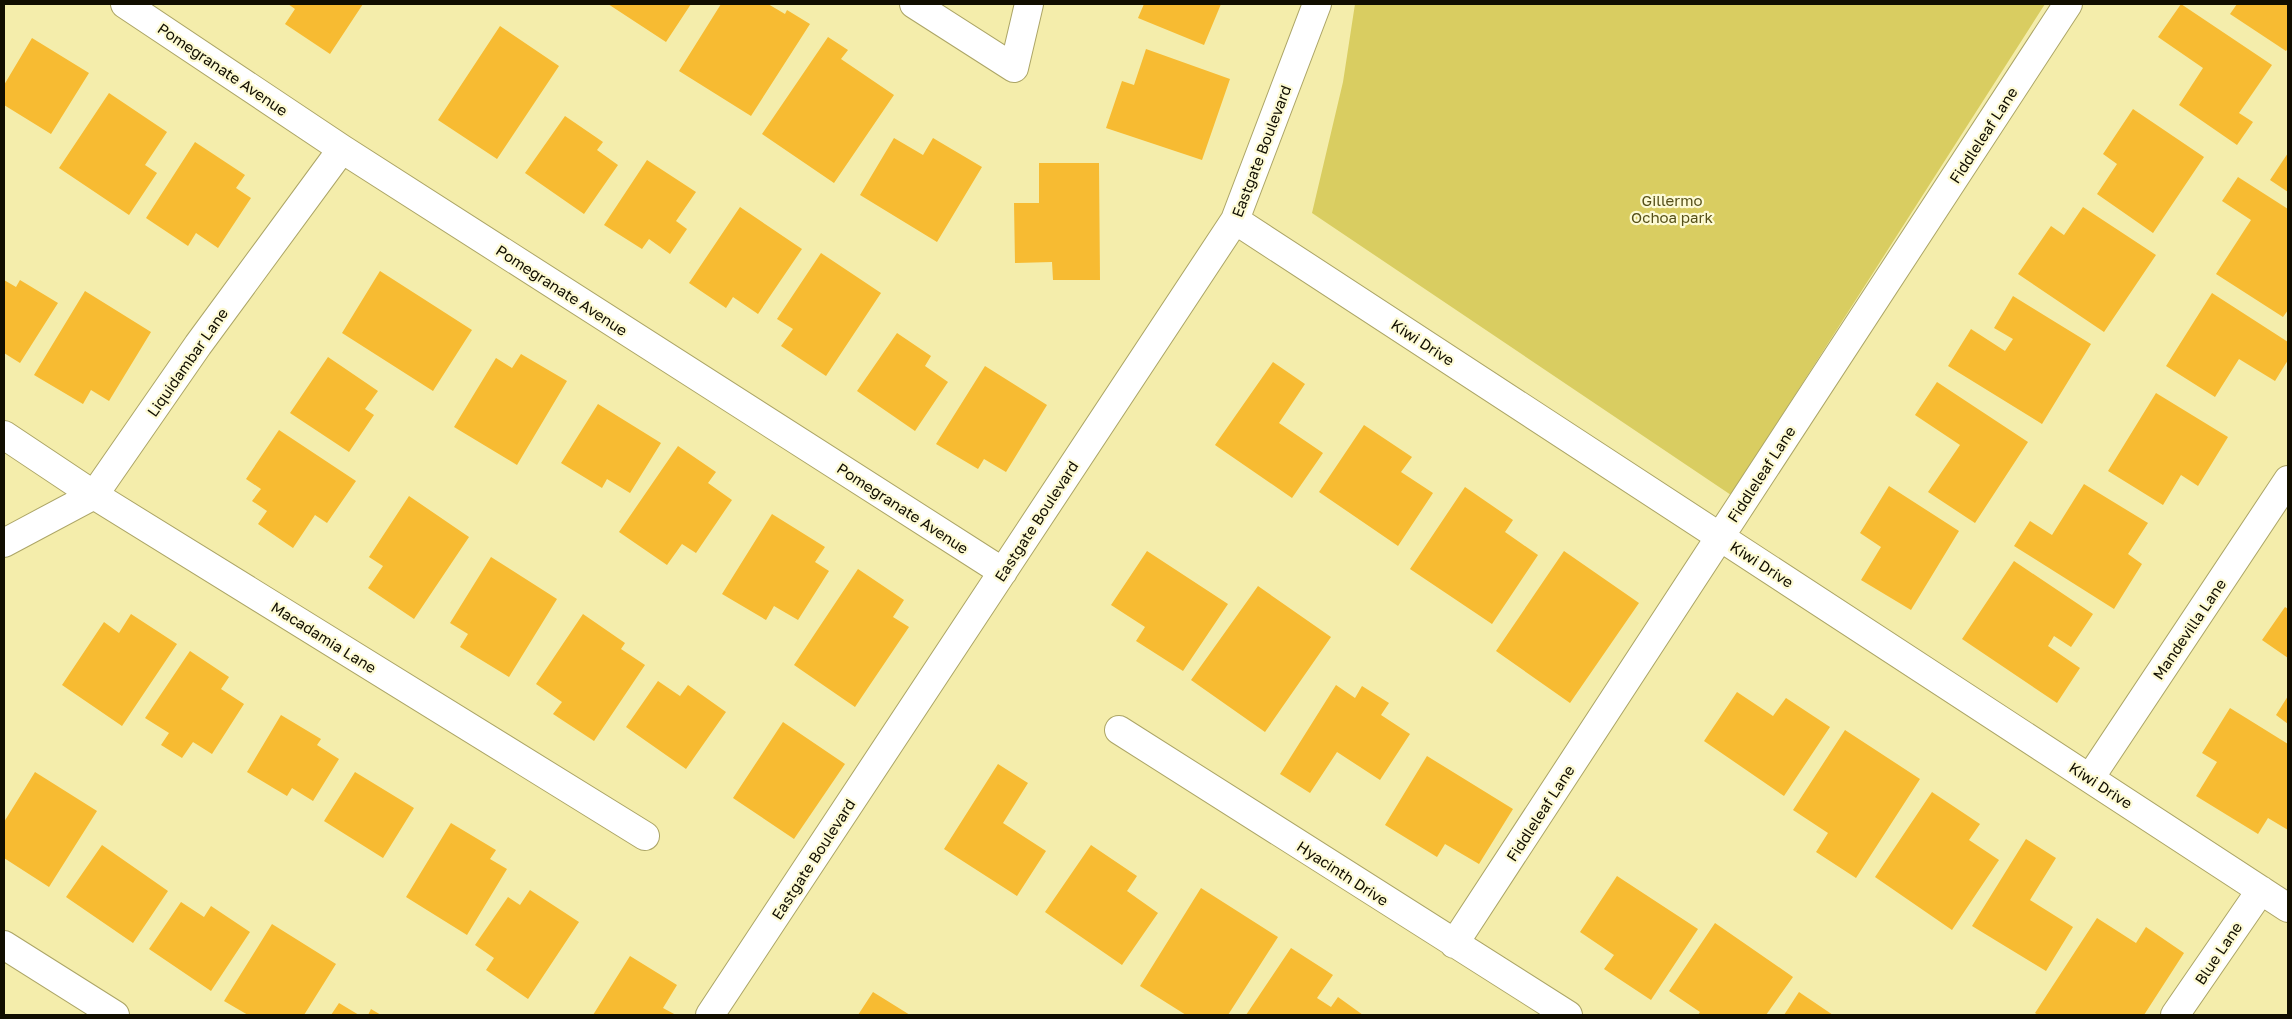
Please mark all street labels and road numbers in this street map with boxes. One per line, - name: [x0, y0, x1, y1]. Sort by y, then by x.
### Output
- street label: Pomegranate Avenue: [155, 19, 292, 119]
- street label: Eastgate Boulevard: [1228, 82, 1294, 220]
- street label: Fiddleleaf Lane: [1945, 83, 2021, 186]
- street label: Pomegranate Avenue: [493, 241, 631, 339]
- street label: Liquidambar Lane: [143, 304, 231, 420]
- street label: Kiwi Drive: [1388, 315, 1458, 369]
- street label: Fiddleleaf Lane: [1723, 422, 1799, 525]
- street label: Eastgate Boulevard: [990, 457, 1082, 585]
- street label: Pomegranate Avenue: [834, 459, 972, 557]
- street label: Kiwi Drive: [1727, 537, 1797, 591]
- street label: Mandevilla Lane: [2149, 575, 2229, 683]
- street label: Macadamia Lane: [268, 597, 380, 677]
- street label: Kiwi Drive: [2066, 758, 2136, 812]
- street label: Fiddleleaf Lane: [1502, 761, 1578, 864]
- street label: Eastgate Boulevard: [767, 795, 859, 923]
- street label: Hyacinth Drive: [1294, 837, 1392, 909]
- street label: Blue Lane: [2191, 918, 2246, 988]

